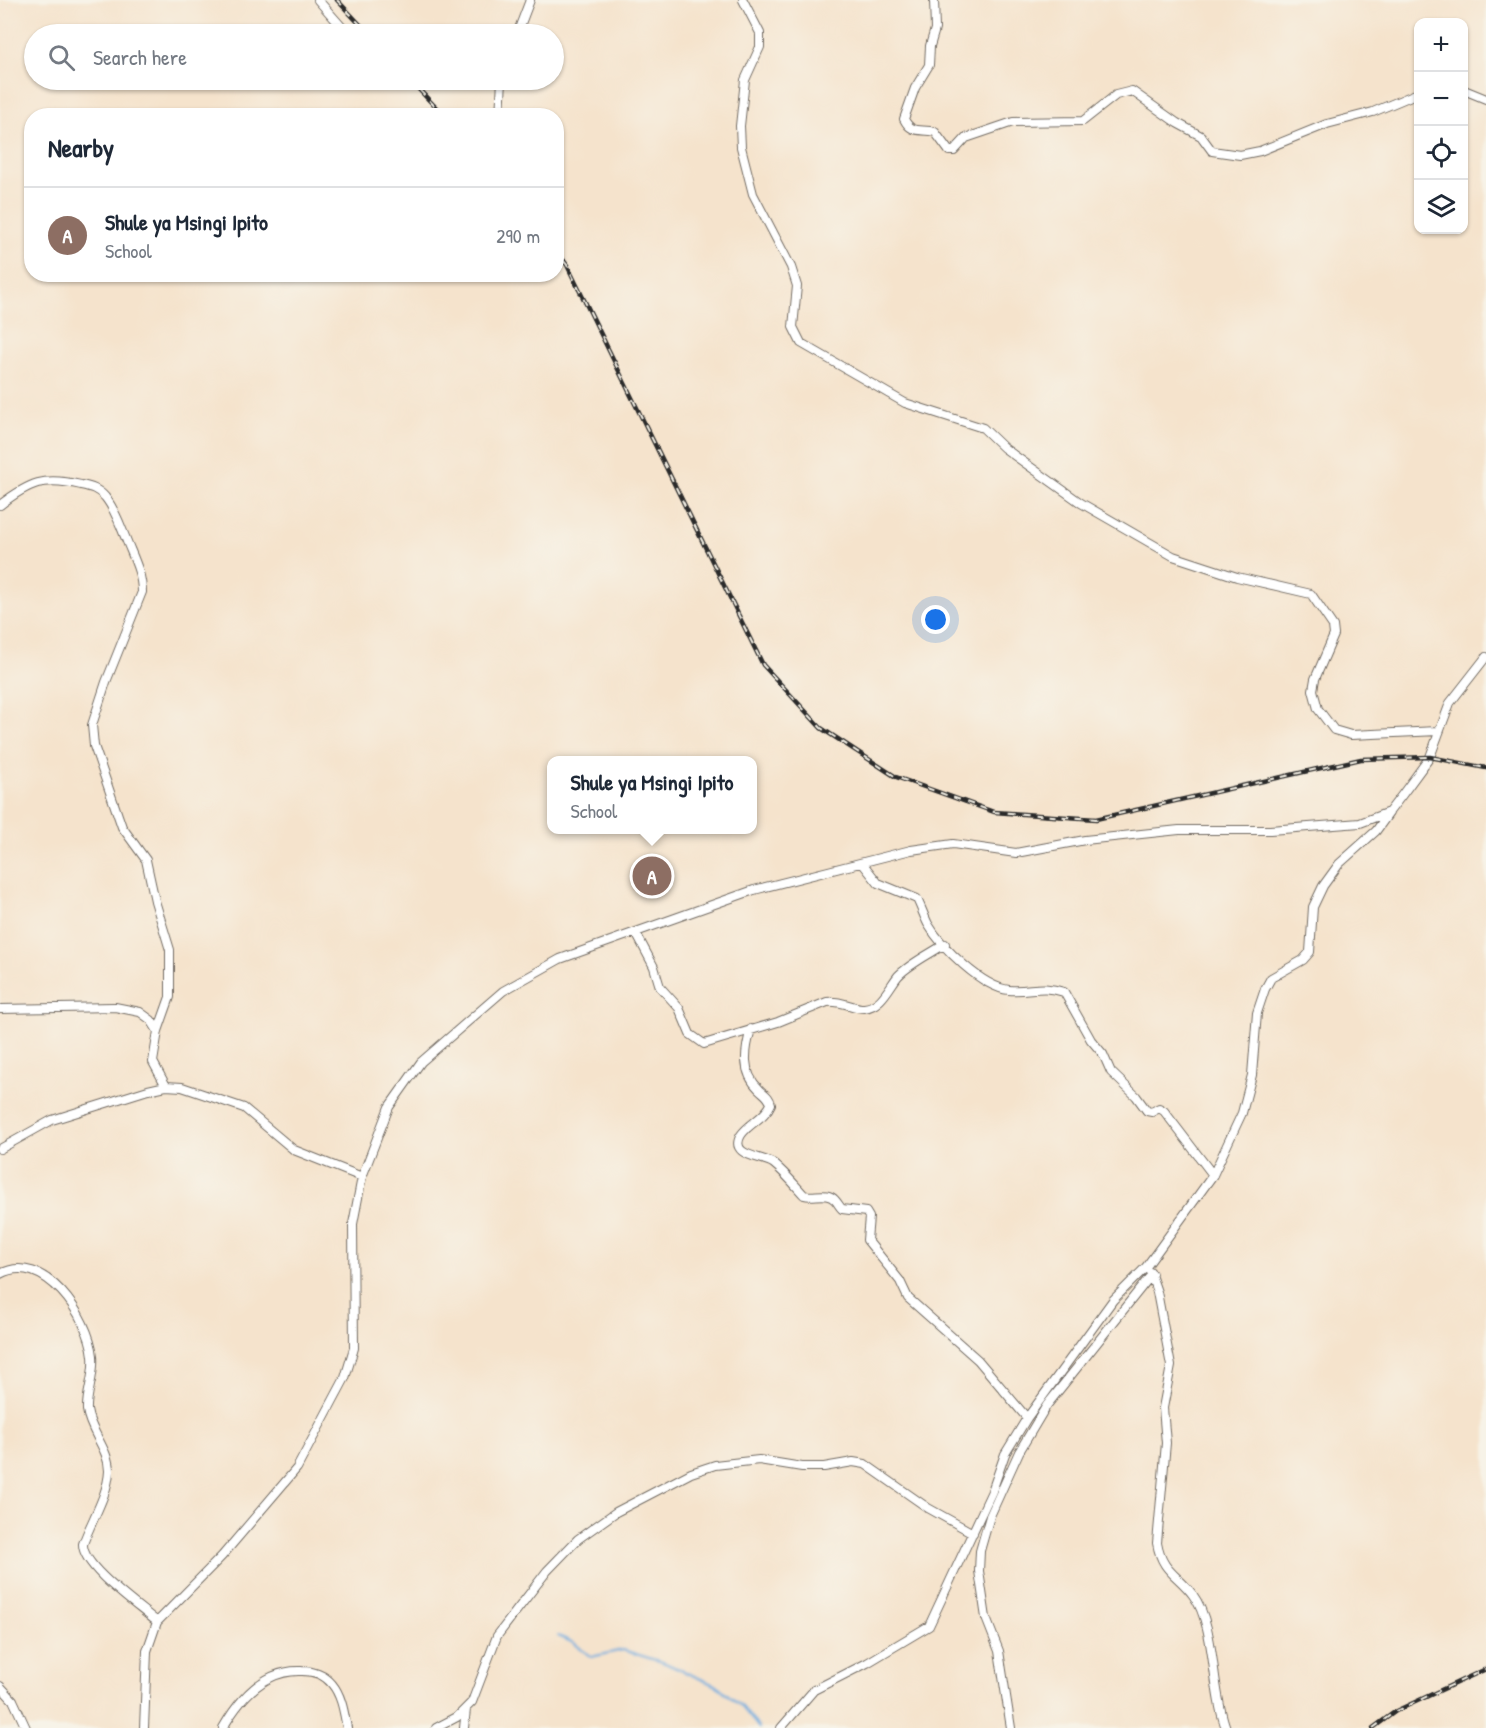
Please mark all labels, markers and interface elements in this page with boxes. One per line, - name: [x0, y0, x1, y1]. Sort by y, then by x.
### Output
- map controls: [1414, 18, 1468, 234]
- button: +: [1414, 18, 1468, 72]
- search box: [24, 24, 564, 90]
- icon: search: [45, 41, 78, 74]
- text: Search here: [93, 42, 187, 72]
- button: −: [1414, 72, 1468, 126]
- button: locate: [1414, 126, 1468, 180]
- text: Nearby: [48, 130, 114, 165]
- button: layers: [1414, 180, 1468, 234]
- text: Shule ya Msingi Ipito: [105, 207, 268, 237]
- text: A: [63, 222, 72, 249]
- text: 290 m: [496, 222, 540, 249]
- text: School: [105, 237, 152, 264]
- your location: [921, 605, 950, 634]
- popup: [547, 756, 757, 834]
- text: Shule ya Msingi Ipito: [571, 767, 733, 797]
- text: School: [571, 797, 617, 824]
- pin: A: [632, 854, 672, 898]

